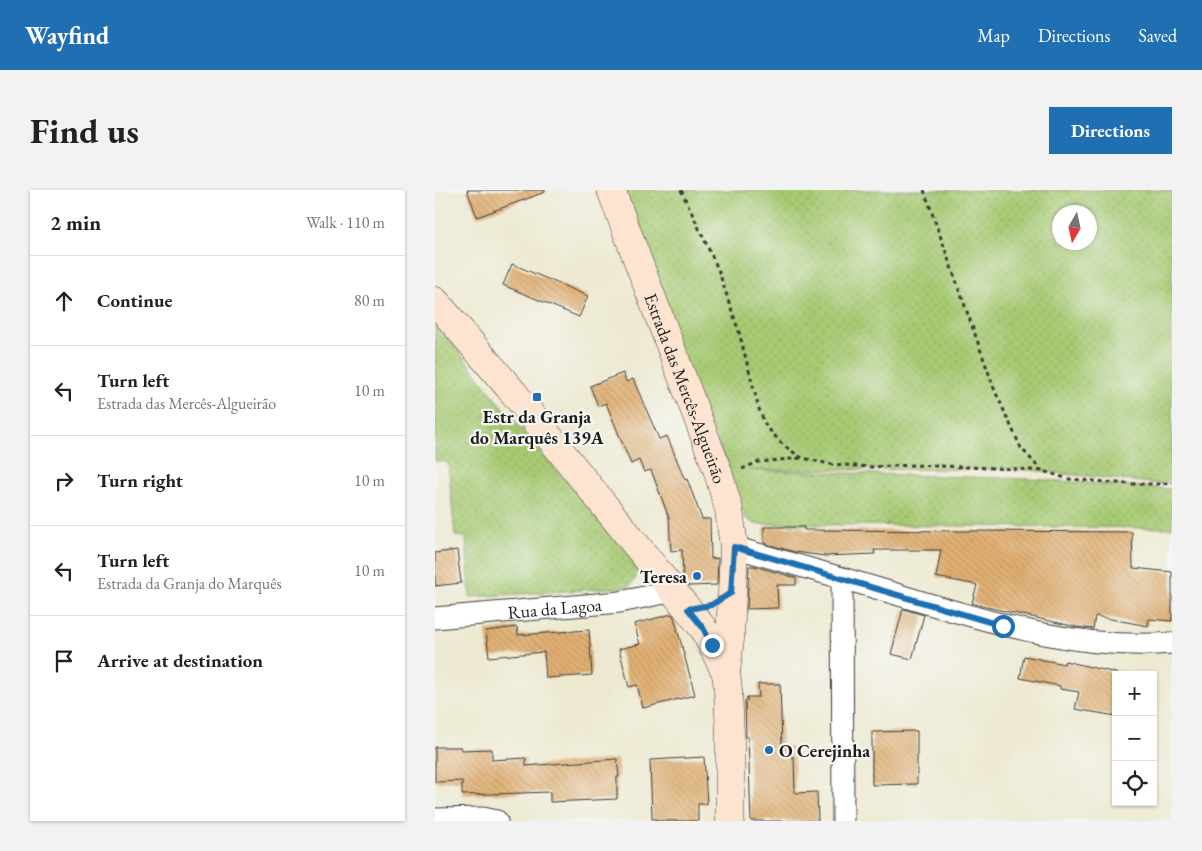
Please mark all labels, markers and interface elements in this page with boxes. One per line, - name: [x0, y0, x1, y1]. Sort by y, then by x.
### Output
- text: Wayfind: [25, 20, 109, 51]
- text: Map: [978, 24, 1010, 47]
- text: Directions: [1038, 24, 1110, 47]
- text: Saved: [1138, 24, 1177, 47]
- button: Directions: [1049, 107, 1172, 154]
- text: Find us: [30, 108, 139, 153]
- north arrow: [1052, 205, 1097, 250]
- text: 2 min: [50, 209, 101, 236]
- text: Walk · 110 m: [306, 212, 385, 233]
- icon: ahead: [50, 287, 78, 315]
- text: Continue: [97, 288, 172, 313]
- text: 80 m: [354, 290, 385, 311]
- street label: Estrada das Mercês-Algueirão: [640, 290, 732, 486]
- text: Turn left: [97, 368, 169, 393]
- icon: left: [50, 377, 78, 405]
- text: 10 m: [354, 380, 385, 401]
- marker: Estr da Granja do Marquês 139A: [531, 391, 543, 403]
- text: Estrada das Mercês-Algueirão: [97, 393, 276, 414]
- place label: Estr da Granja do Marquês 139A: [470, 405, 605, 449]
- icon: right: [50, 467, 78, 495]
- text: Turn right: [97, 468, 183, 493]
- text: 10 m: [354, 470, 385, 491]
- text: Turn left: [97, 548, 169, 573]
- icon: left: [50, 557, 78, 585]
- text: 10 m: [354, 560, 385, 581]
- place label: Teresa: [640, 565, 687, 588]
- marker: Teresa: [691, 570, 703, 582]
- text: Estrada da Granja do Marquês: [97, 573, 282, 594]
- street label: Rua da Lagoa: [507, 592, 603, 623]
- route start: [992, 615, 1015, 638]
- route end: [701, 634, 724, 657]
- icon: arrive: [50, 647, 78, 675]
- text: Arrive at destination: [97, 648, 263, 673]
- map controls: [1112, 671, 1157, 806]
- button: +: [1112, 671, 1157, 716]
- button: −: [1112, 716, 1157, 761]
- place label: O Cerejinha: [779, 739, 870, 762]
- marker: O Cerejinha: [763, 744, 775, 756]
- button: locate: [1112, 761, 1157, 806]

